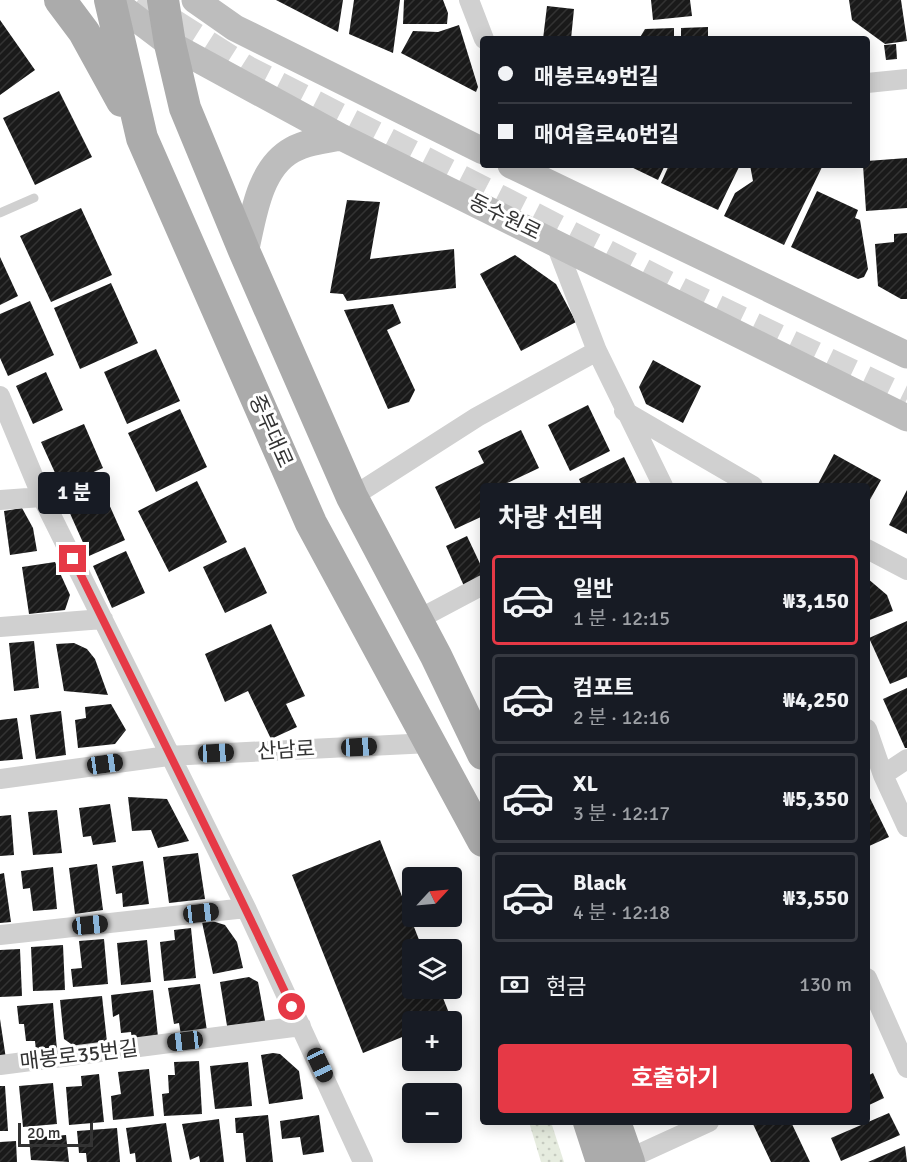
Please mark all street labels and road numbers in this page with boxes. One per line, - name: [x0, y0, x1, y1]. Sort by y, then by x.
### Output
- street label: 동수원로: [465, 188, 545, 246]
- street label: 중부대로: [243, 390, 299, 472]
- street label: 산남로: [256, 736, 316, 764]
- street label: 매봉로35번길: [18, 1035, 140, 1075]

